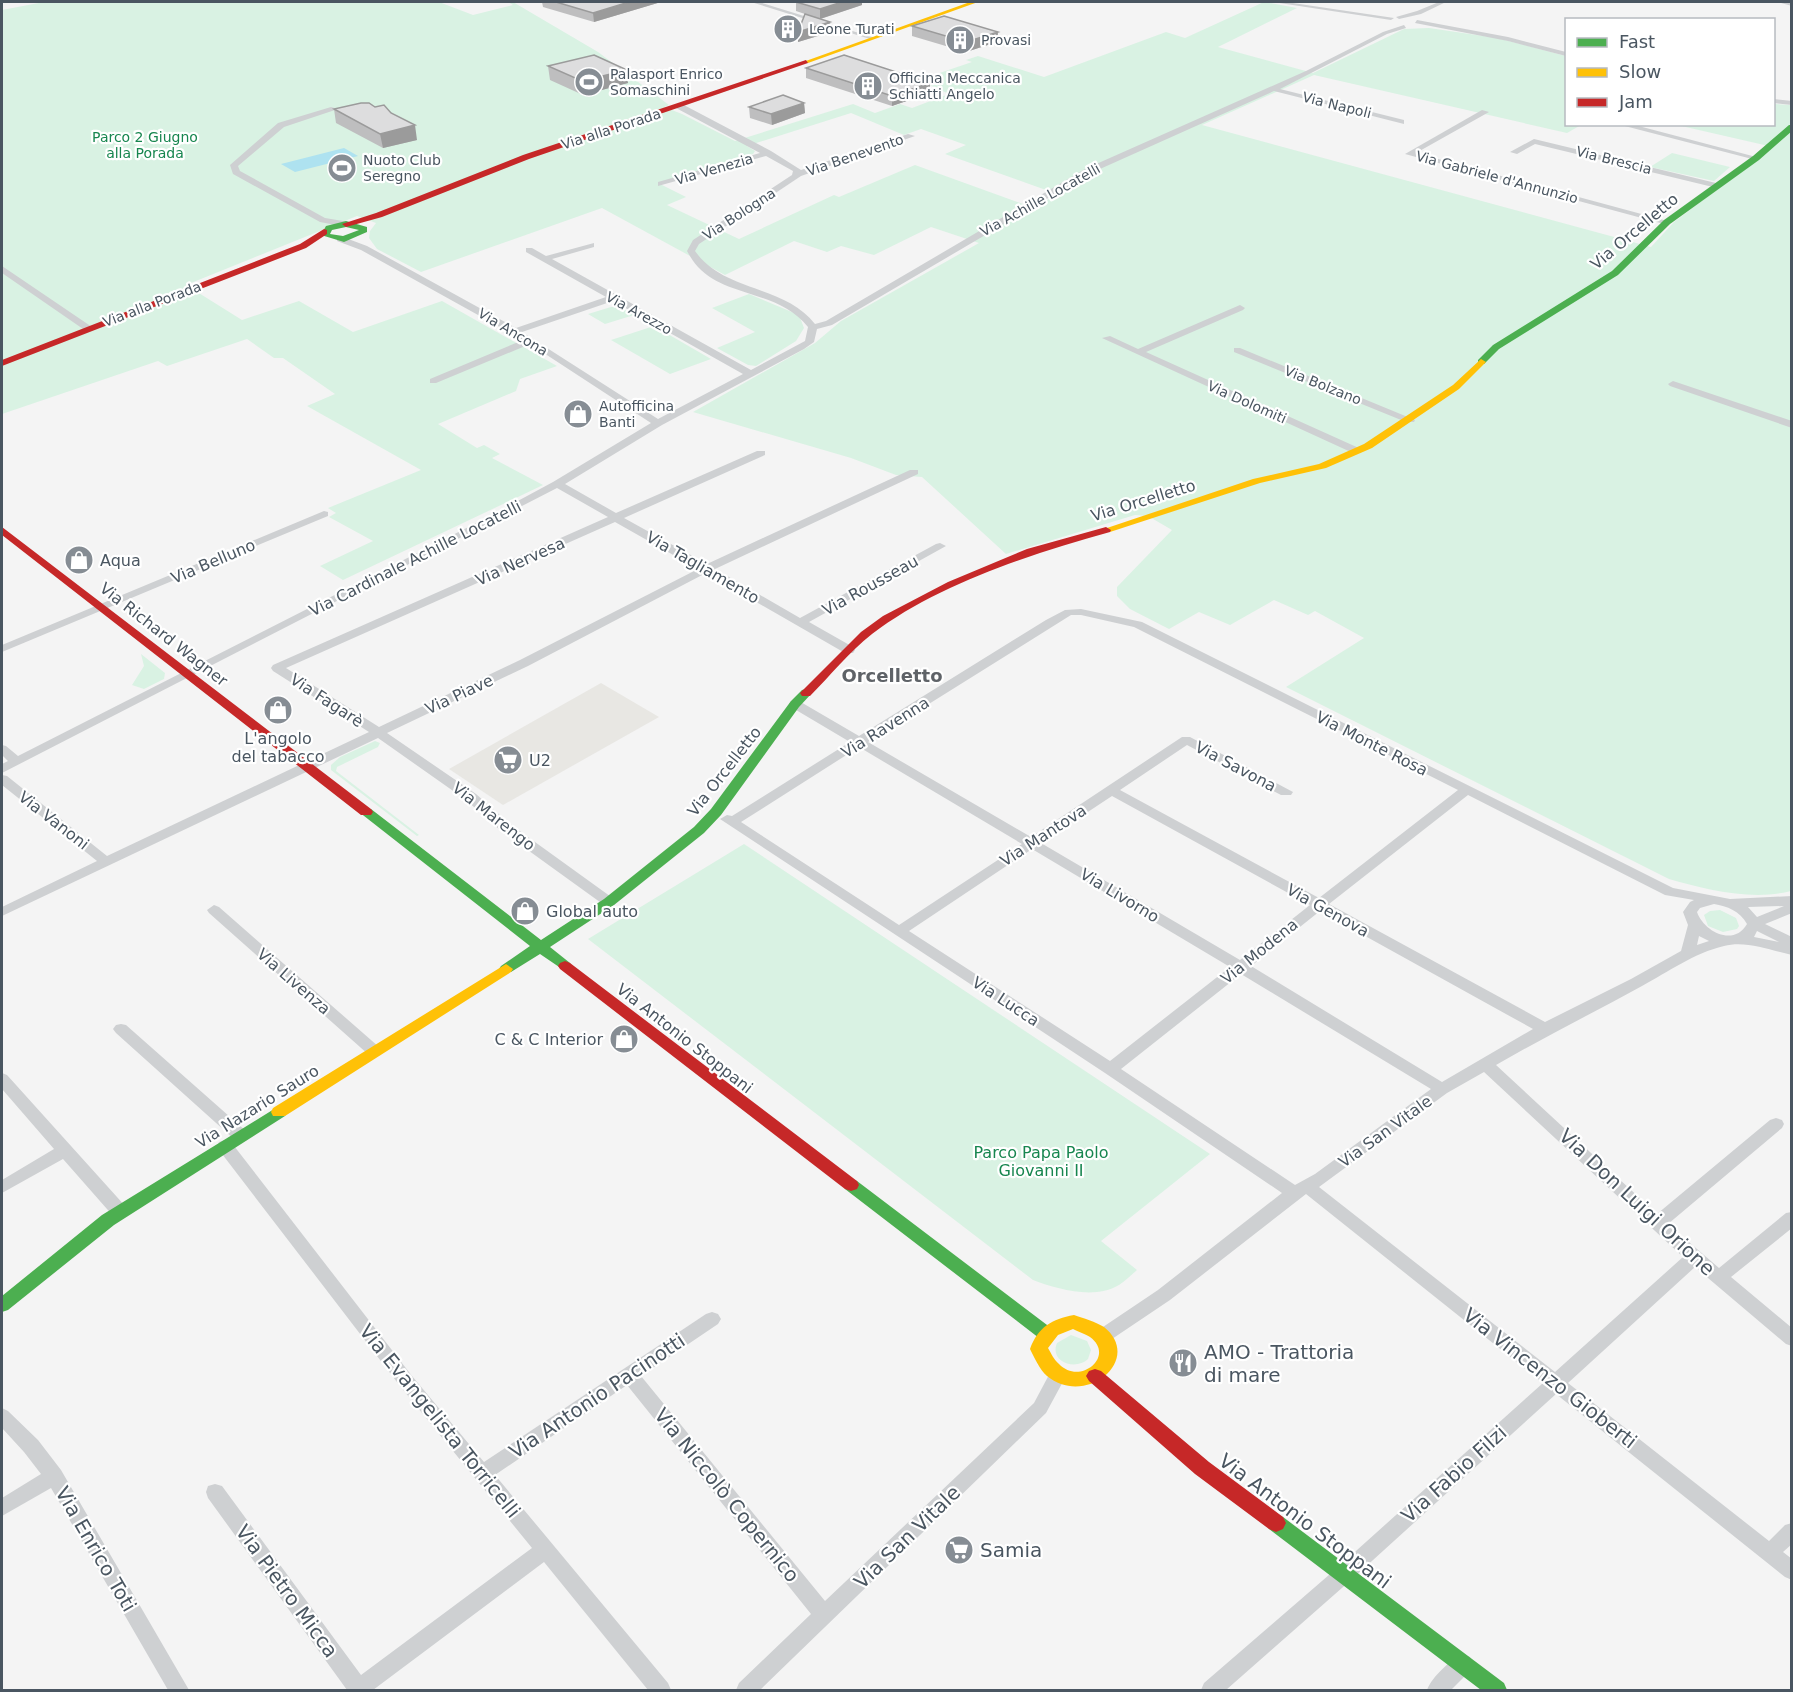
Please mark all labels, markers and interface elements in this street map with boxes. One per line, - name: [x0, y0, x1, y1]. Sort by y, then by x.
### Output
- building icon: Leone Turati: [772, 13, 804, 45]
- legend: [1565, 18, 1775, 126]
- place label: Leone Turati: [809, 21, 895, 37]
- building icon: Provasi: [944, 24, 976, 56]
- text: Fast: [1619, 31, 1655, 52]
- place label: Provasi: [981, 32, 1031, 48]
- text: Slow: [1619, 61, 1661, 82]
- sports icon: Palasport Enrico Somaschini: [573, 66, 605, 98]
- place label: Palasport Enrico Somaschini: [610, 66, 723, 98]
- building icon: Officina Meccanica Schiatti Angelo: [852, 70, 884, 102]
- place label: Officina Meccanica Schiatti Angelo: [889, 70, 1021, 102]
- street label: Via Napoli: [1301, 89, 1373, 121]
- text: Jam: [1618, 91, 1653, 112]
- street label: Via alla Porada: [559, 105, 663, 153]
- park label: Parco 2 Giugno alla Porada: [92, 129, 198, 161]
- street label: Via Benevento: [804, 131, 906, 179]
- street label: Via Brescia: [1575, 143, 1653, 177]
- street label: Via Gabriele d'Annunzio: [1414, 148, 1580, 206]
- street label: Via Venezia: [673, 150, 755, 188]
- sports icon: Nuoto Club Seregno: [326, 152, 358, 184]
- place label: Nuoto Club Seregno: [363, 152, 441, 184]
- street label: Via Achille Locatelli: [977, 160, 1103, 240]
- street label: Via Bologna: [700, 185, 778, 243]
- street label: Via Orcelletto: [1587, 189, 1682, 274]
- street label: Via alla Porada: [101, 278, 203, 330]
- street label: Via Arezzo: [603, 288, 675, 338]
- street label: Via Ancona: [475, 305, 551, 359]
- street label: Via Bolzano: [1282, 362, 1364, 408]
- street label: Via Dolomiti: [1205, 377, 1289, 427]
- shop icon: Autofficina Banti: [562, 398, 594, 430]
- place label: Autofficina Banti: [599, 398, 674, 430]
- street label: Via Orcelletto: [1089, 476, 1198, 525]
- street label: Via Cardinale Achille Locatelli: [306, 497, 524, 620]
- street label: Via Tagliamento: [643, 527, 763, 607]
- street label: Via Nervesa: [473, 533, 568, 590]
- street label: Via Belluno: [168, 535, 258, 588]
- shop icon: Aqua: [63, 544, 95, 576]
- place label: Aqua: [100, 551, 141, 570]
- street label: Via Rousseau: [819, 551, 922, 620]
- street label: Via Richard Wagner: [96, 579, 232, 690]
- district label: Orcelletto: [841, 665, 943, 686]
- street label: Via Fagarè: [287, 670, 367, 731]
- street label: Via Piave: [422, 670, 496, 718]
- street label: Via Ravenna: [838, 693, 933, 762]
- shop icon: L'angolo del tabacco: [262, 694, 294, 726]
- street label: Via Monte Rosa: [1313, 707, 1431, 780]
- street label: Via Orcelletto: [684, 723, 765, 820]
- place label: L'angolo del tabacco: [232, 729, 324, 766]
- street label: Via Savona: [1192, 737, 1280, 796]
- supermarket icon: U2: [492, 744, 524, 776]
- place label: U2: [529, 751, 551, 770]
- street label: Via Marengo: [449, 778, 539, 855]
- street label: Via Vanoni: [15, 787, 93, 854]
- street label: Via Mantova: [997, 800, 1090, 870]
- street label: Via Livorno: [1077, 864, 1163, 926]
- street label: Via Genova: [1283, 880, 1372, 941]
- shop icon: Global auto: [509, 895, 541, 927]
- place label: Global auto: [546, 902, 638, 921]
- street label: Via Modena: [1217, 915, 1302, 988]
- street label: Via Livenza: [253, 944, 334, 1018]
- street label: Via Lucca: [969, 973, 1043, 1030]
- street label: Via Antonio Stoppani: [613, 979, 757, 1097]
- shop icon: C & C Interior: [608, 1023, 640, 1055]
- place label: C & C Interior: [495, 1030, 603, 1049]
- street label: Via Nazario Sauro: [192, 1061, 322, 1152]
- street label: Via San Vitale: [1335, 1091, 1436, 1172]
- street label: Via Don Luigi Orione: [1554, 1124, 1720, 1280]
- park label: Parco Papa Paolo Giovanni II: [973, 1143, 1109, 1180]
- street label: Via Vincenzo Gioberti: [1458, 1303, 1642, 1453]
- street label: Via Evangelista Torricelli: [354, 1319, 526, 1523]
- street label: Via Antonio Pacinotti: [505, 1328, 689, 1464]
- place label: AMO - Trattoria di mare: [1204, 1340, 1354, 1387]
- restaurant icon: AMO - Trattoria di mare: [1167, 1347, 1199, 1379]
- street label: Via Niccolò Copernico: [649, 1403, 805, 1587]
- street label: Via Fabio Filzi: [1396, 1420, 1512, 1528]
- street label: Via Antonio Stoppani: [1214, 1448, 1396, 1594]
- street label: Via San Vitale: [849, 1480, 965, 1594]
- street label: Via Enrico Toti: [50, 1482, 142, 1616]
- street label: Via Pietro Micca: [231, 1520, 343, 1662]
- supermarket icon: Samia: [943, 1534, 975, 1566]
- place label: Samia: [980, 1538, 1042, 1562]

